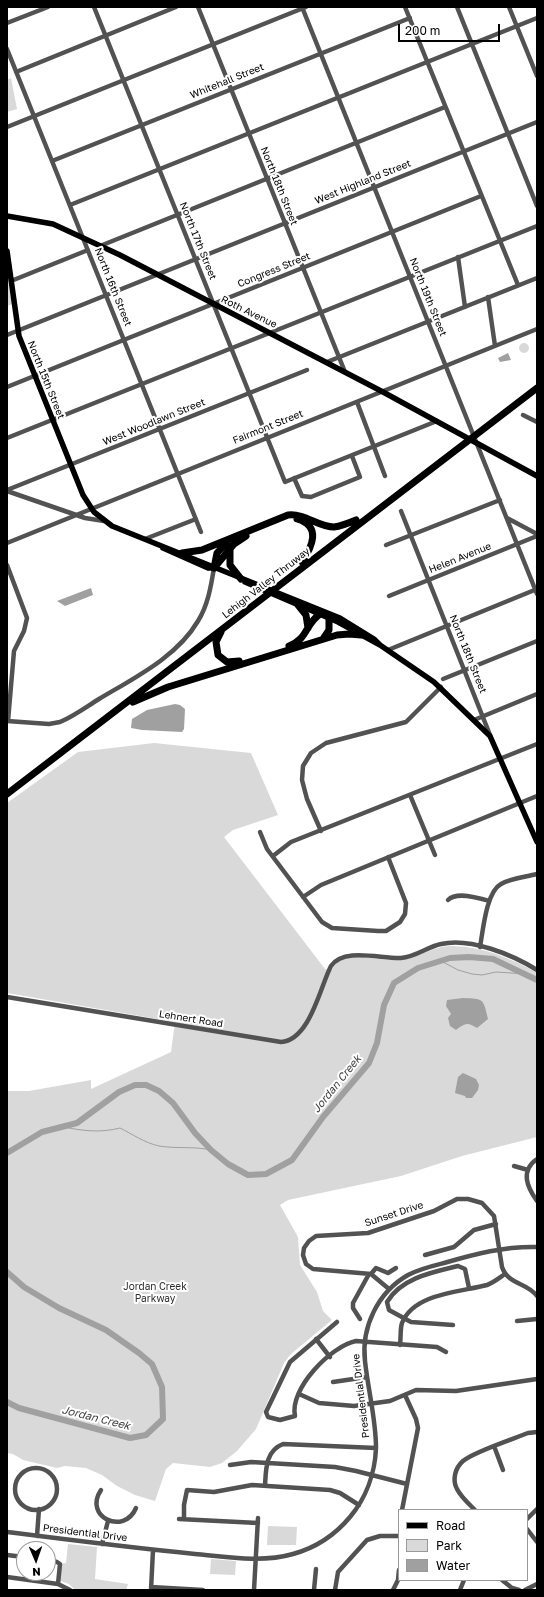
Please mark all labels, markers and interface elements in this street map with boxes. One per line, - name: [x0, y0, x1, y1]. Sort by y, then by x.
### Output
- scale bar: [400, 16, 502, 42]
- text: 200 m: [405, 23, 440, 38]
- street label: Whitehall Street: [188, 61, 266, 101]
- street label: North 18th Street: [258, 145, 300, 227]
- street label: West Highland Street: [313, 157, 413, 207]
- street label: North 17th Street: [177, 200, 219, 282]
- street label: North 16th Street: [92, 246, 134, 328]
- street label: Congress Street: [236, 250, 312, 290]
- street label: North 19th Street: [407, 256, 449, 338]
- street label: Roth Avenue: [219, 293, 279, 331]
- street label: North 15th Street: [25, 339, 67, 421]
- street label: West Woodlawn Street: [101, 396, 207, 448]
- street label: Fairmont Street: [231, 407, 305, 447]
- street label: Helen Avenue: [427, 540, 493, 576]
- street label: Lehigh Valley Thruway: [220, 545, 312, 621]
- street label: North 18th Street: [447, 613, 489, 695]
- street label: Lehnert Road: [158, 1008, 224, 1030]
- water label: Jordan Creek: [310, 1053, 364, 1115]
- street label: Sunset Drive: [363, 1199, 425, 1229]
- park label: Jordan Creek Parkway: [123, 1281, 187, 1304]
- street label: Presidential Drive: [350, 1353, 372, 1439]
- water label: Jordan Creek: [60, 1403, 132, 1433]
- legend: [398, 1509, 528, 1581]
- text: Road: [436, 1518, 465, 1533]
- street label: Presidential Drive: [42, 1522, 128, 1544]
- text: Park: [436, 1538, 462, 1553]
- north arrow: [16, 1541, 56, 1581]
- text: Water: [436, 1558, 470, 1573]
- text: N: [32, 1566, 41, 1579]

